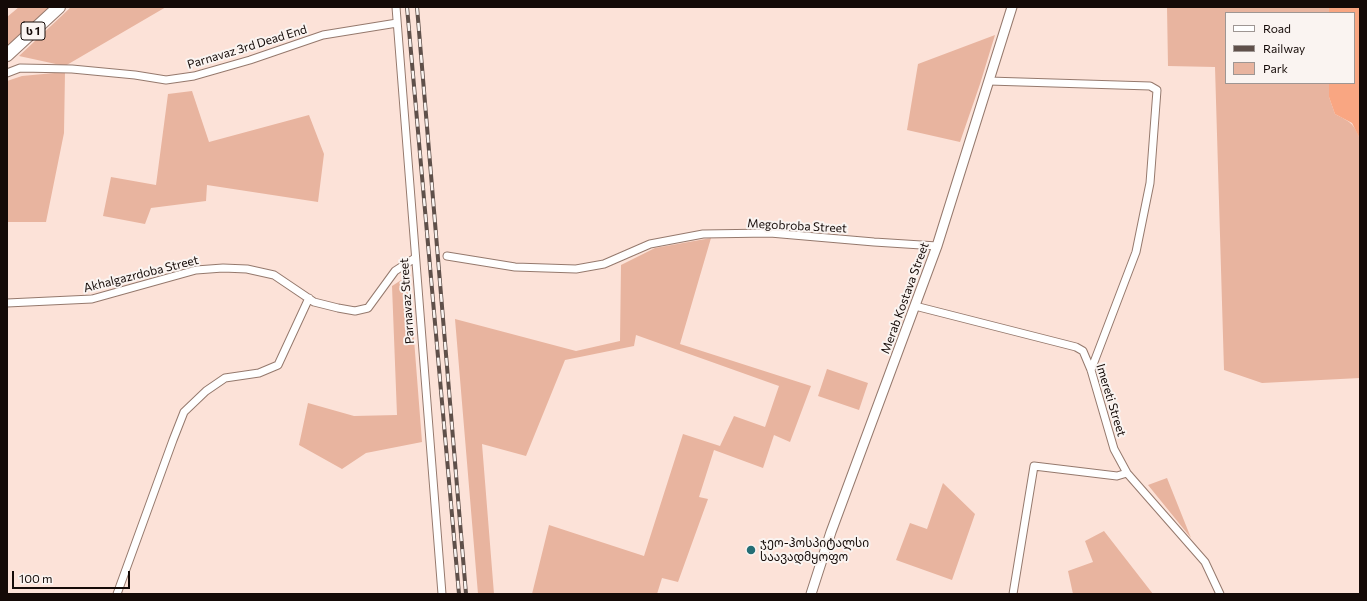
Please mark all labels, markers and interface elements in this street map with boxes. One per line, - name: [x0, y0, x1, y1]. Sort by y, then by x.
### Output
- legend: [1225, 12, 1355, 84]
- text: Road: [1263, 21, 1291, 35]
- road number: ს 1: [21, 22, 45, 40]
- street label: Parnavaz 3rd Dead End: [185, 22, 309, 72]
- text: Railway: [1263, 41, 1305, 55]
- text: Park: [1263, 61, 1288, 75]
- street label: Megobroba Street: [747, 216, 847, 236]
- street label: Merab Kostava Street: [878, 240, 932, 356]
- street label: Akhalgazrdoba Street: [82, 253, 200, 295]
- street label: Parnavaz Street: [397, 258, 417, 344]
- street label: Imereti Street: [1093, 362, 1129, 438]
- place label: ჯეო-ჰოსპიტალსი საავადმყოფო: [760, 536, 869, 564]
- marker: ჯეო-ჰოსპიტალსი საავადმყოფო: [745, 544, 757, 556]
- scale bar: [14, 563, 132, 589]
- text: 100 m: [19, 571, 53, 585]

